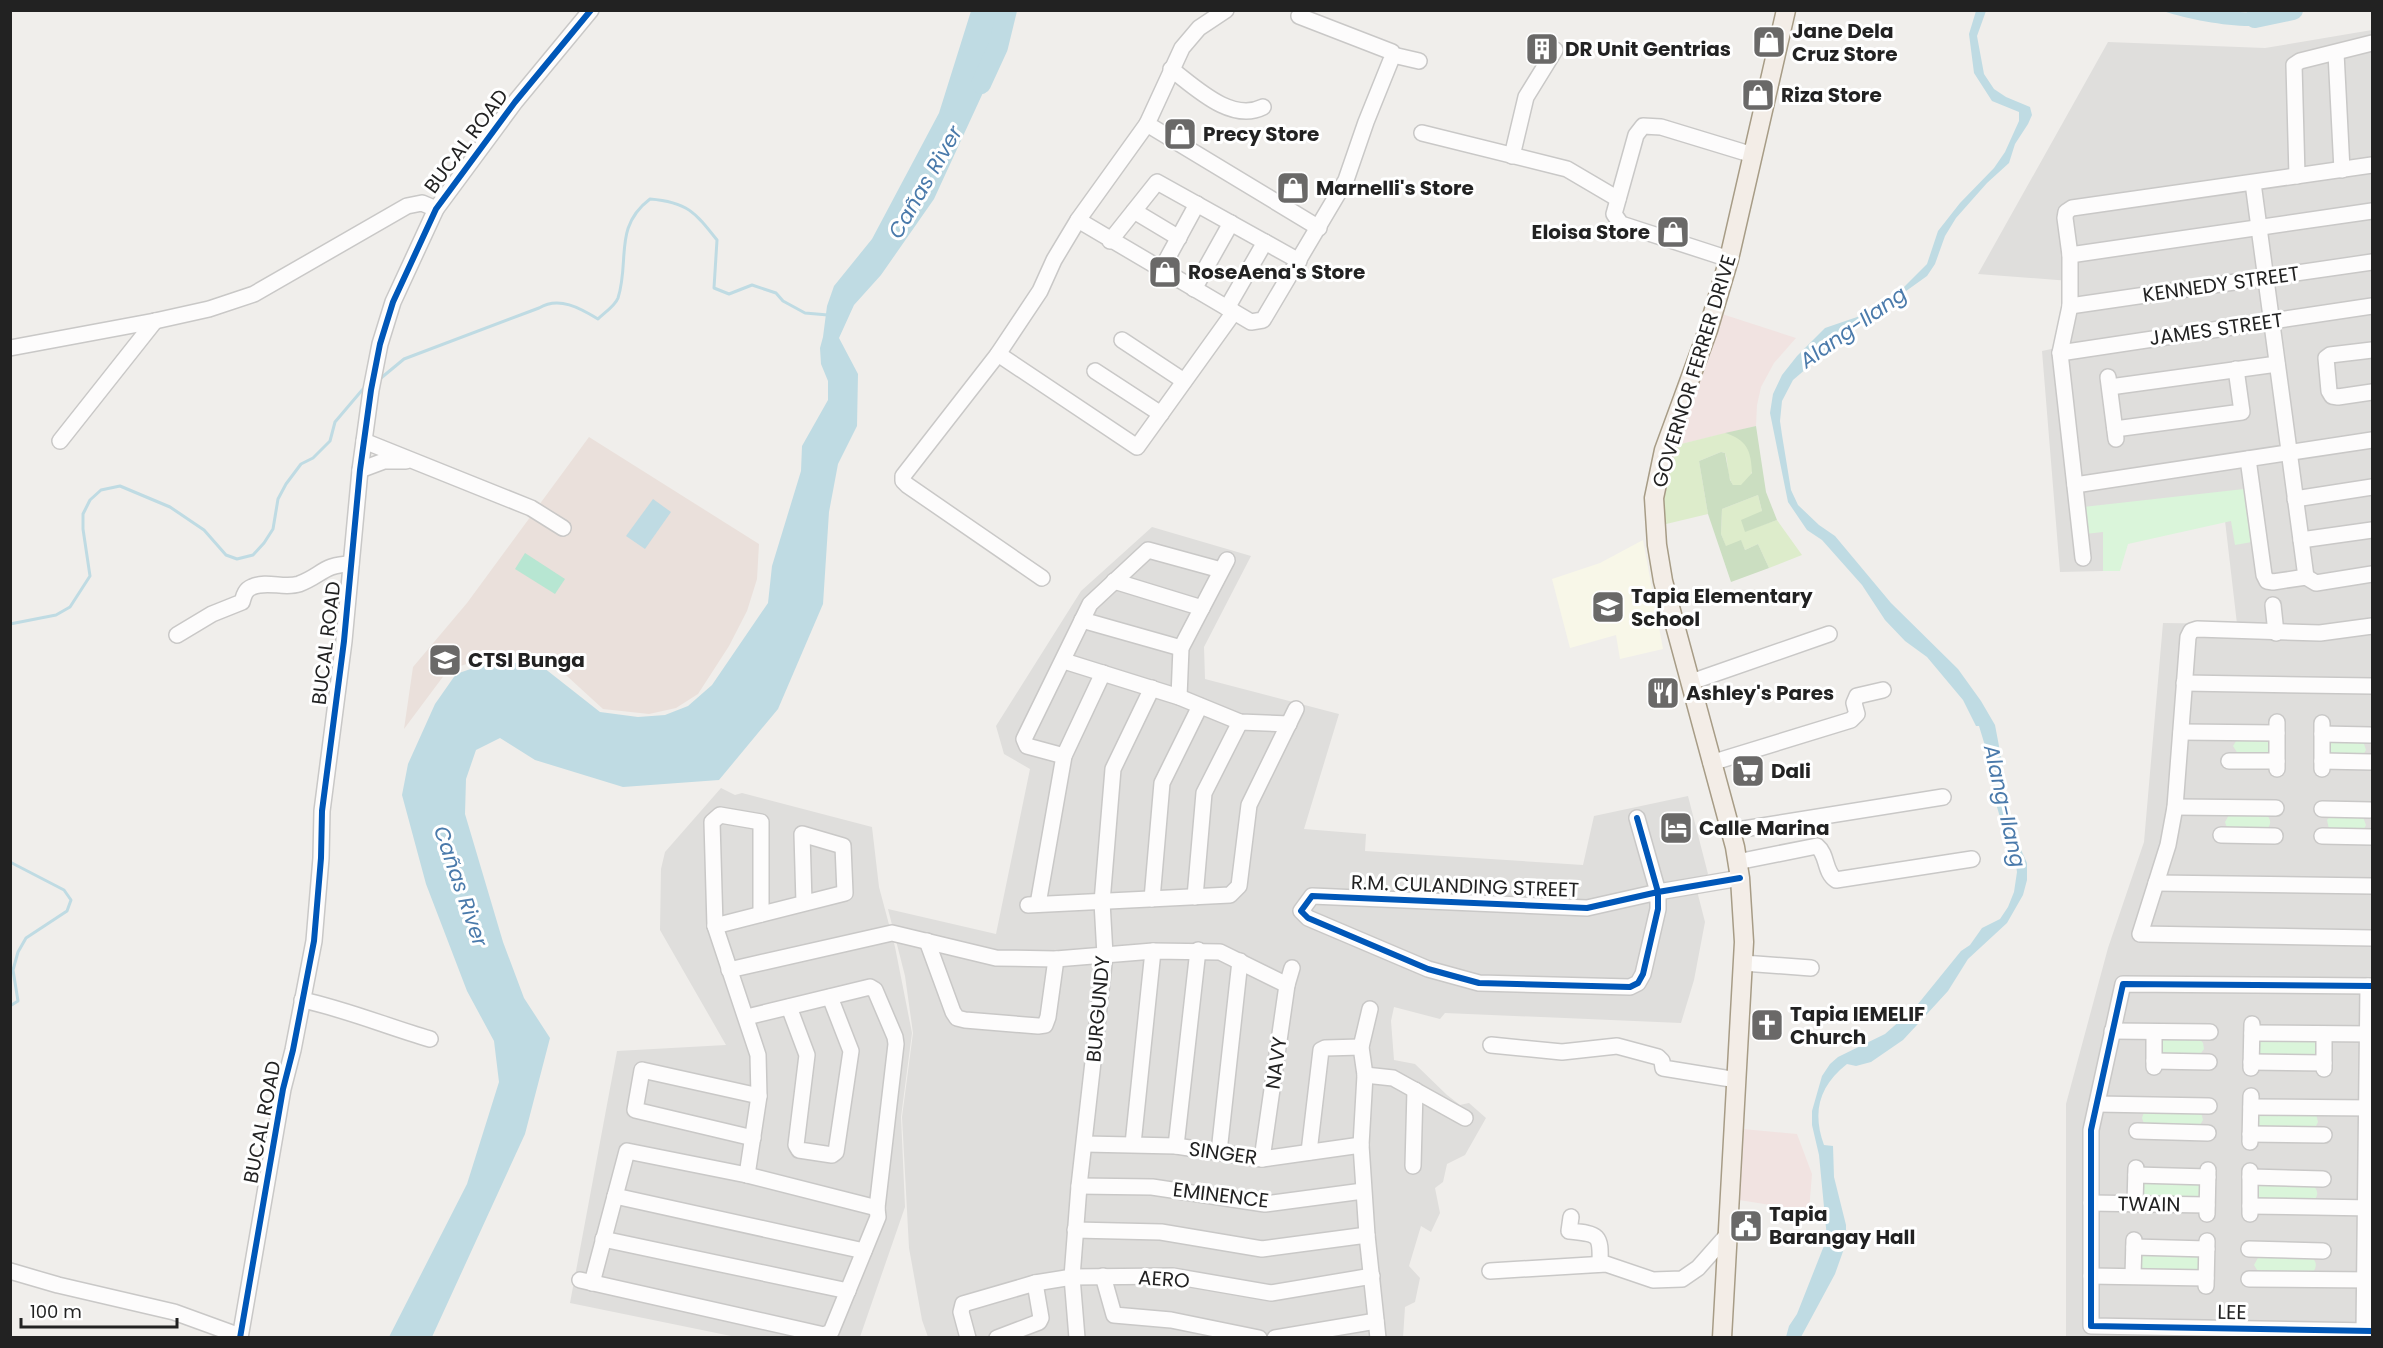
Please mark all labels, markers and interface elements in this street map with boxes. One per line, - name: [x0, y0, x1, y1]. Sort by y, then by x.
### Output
- place label: Jane Dela Cruz Store: [1792, 17, 1897, 68]
- shop icon: Jane Dela Cruz Store: [1751, 24, 1787, 60]
- building icon: DR Unit Gentrias: [1524, 31, 1560, 67]
- place label: DR Unit Gentrias: [1565, 35, 1731, 63]
- shop icon: Riza Store: [1740, 77, 1776, 113]
- place label: Riza Store: [1781, 81, 1882, 109]
- street label: BUCAL ROAD: [417, 83, 515, 199]
- shop icon: Precy Store: [1162, 116, 1198, 152]
- water label: Cañas River: [881, 119, 970, 244]
- place label: Precy Store: [1203, 120, 1319, 148]
- shop icon: Marnelli's Store: [1275, 170, 1311, 206]
- place label: Marnelli's Store: [1316, 174, 1474, 202]
- shop icon: Eloisa Store: [1655, 214, 1691, 250]
- place label: Eloisa Store: [1532, 218, 1650, 246]
- street label: GOVERNOR FERRER DRIVE: [1645, 251, 1743, 491]
- shop icon: RoseAena's Store: [1147, 254, 1183, 290]
- place label: RoseAena's Store: [1188, 258, 1365, 286]
- street label: KENNEDY STREET: [2141, 259, 2301, 309]
- water label: Alang-Ilang: [1793, 279, 1912, 375]
- street label: JAMES STREET: [2147, 306, 2285, 352]
- street label: BUCAL ROAD: [305, 580, 347, 706]
- place label: Tapia Elementary School: [1631, 582, 1813, 633]
- school or university icon: Tapia Elementary School: [1590, 589, 1626, 625]
- school or university icon: CTSI Bunga: [427, 642, 463, 678]
- place label: CTSI Bunga: [468, 646, 585, 674]
- restaurant icon: Ashley's Pares: [1645, 675, 1681, 711]
- place label: Ashley's Pares: [1686, 679, 1834, 707]
- water label: Alang-Ilang: [1977, 741, 2033, 870]
- supermarket icon: Dali: [1730, 753, 1766, 789]
- place label: Dali: [1771, 757, 1811, 785]
- hotel icon: Calle Marina: [1658, 810, 1694, 846]
- place label: Calle Marina: [1699, 814, 1830, 842]
- water label: Cañas River: [427, 822, 496, 951]
- street label: R.M. CULANDING STREET: [1350, 868, 1580, 904]
- street label: BURGUNDY: [1079, 954, 1117, 1063]
- place label: Tapia IEMELIF Church: [1790, 1000, 1925, 1051]
- church icon: Tapia IEMELIF Church: [1749, 1007, 1785, 1043]
- street label: NAVY: [1258, 1035, 1294, 1091]
- street label: BUCAL ROAD: [236, 1058, 288, 1186]
- street label: SINGER: [1187, 1134, 1259, 1172]
- street label: EMINENCE: [1171, 1175, 1271, 1215]
- street label: TWAIN: [2117, 1189, 2181, 1219]
- place label: Tapia Barangay Hall: [1769, 1200, 1915, 1251]
- public building icon: Tapia Barangay Hall: [1728, 1208, 1764, 1244]
- street label: AERO: [1137, 1263, 1191, 1295]
- scale bar: [21, 1291, 177, 1329]
- street label: LEE: [2217, 1298, 2247, 1326]
- text: 100 m: [30, 1299, 82, 1324]

